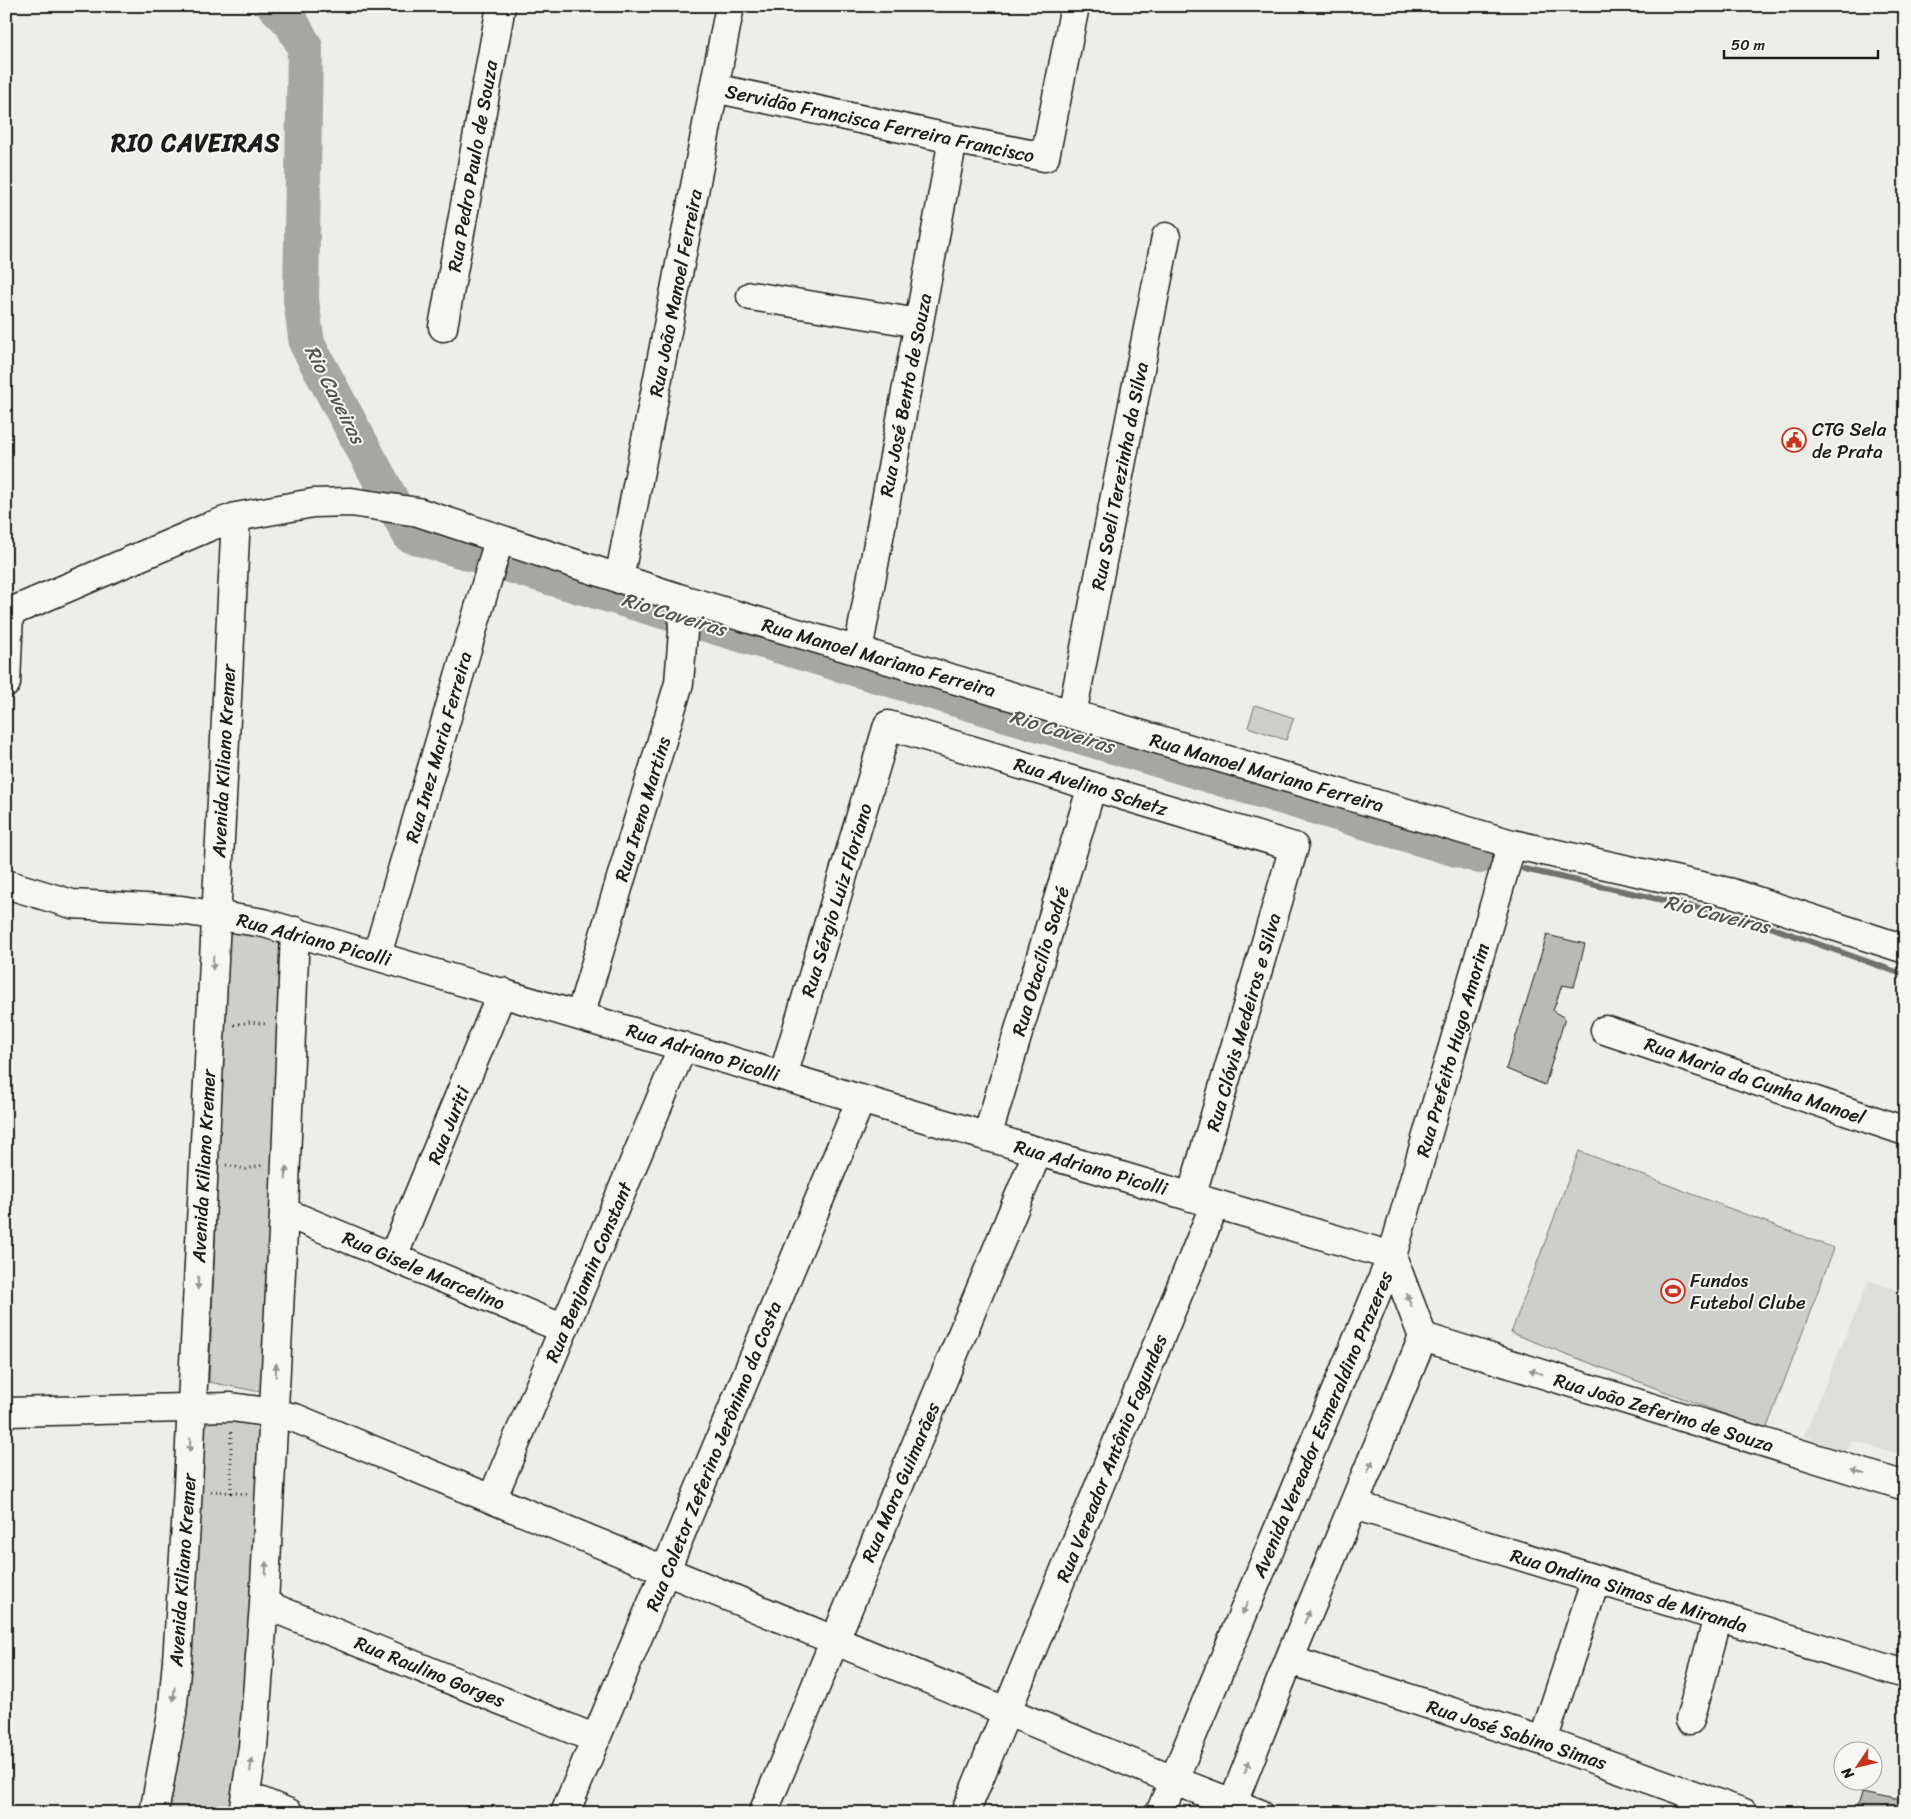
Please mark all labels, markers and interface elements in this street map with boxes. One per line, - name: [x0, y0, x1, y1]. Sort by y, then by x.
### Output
- scale bar: [1724, 28, 1877, 60]
- text: 50 m: [1731, 32, 1766, 58]
- street label: Rua Pedro Paulo de Souza: [438, 57, 507, 274]
- street label: Servidão Francisca Ferreira Francisco: [722, 75, 1038, 172]
- district label: RIO CAVEIRAS: [110, 122, 281, 164]
- street label: Rua João Manoel Ferreira: [639, 186, 712, 400]
- street label: Rua José Bento de Souza: [870, 290, 942, 500]
- water label: Rio Caveiras: [295, 339, 376, 452]
- street label: Rua Soeli Terezinha da Silva: [1081, 359, 1158, 593]
- place label: CTG Sela de Prata: [1812, 413, 1887, 468]
- public building icon: CTG Sela de Prata: [1781, 427, 1807, 453]
- water label: Rio Caveiras: [618, 582, 733, 648]
- street label: Rua Manoel Mariano Ferreira: [758, 608, 1000, 707]
- street label: Rua Inez Maria Ferreira: [395, 647, 482, 847]
- street label: Avenida Kiliano Kremer: [202, 662, 245, 860]
- water label: Rio Caveiras: [1006, 699, 1121, 765]
- street label: Rua Manoel Mariano Ferreira: [1146, 723, 1388, 822]
- street label: Rua Ireno Martins: [605, 732, 680, 886]
- street label: Rua Avelino Schetz: [1010, 747, 1173, 826]
- street label: Rua Sérgio Luiz Floriano: [791, 799, 882, 1001]
- street label: Rua Otacílio Sodré: [1002, 882, 1079, 1040]
- water label: Rio Caveiras: [1661, 885, 1776, 945]
- street label: Rua Adriano Picolli: [233, 903, 395, 976]
- street label: Rua Clóvis Medeiros e Silva: [1196, 909, 1291, 1135]
- street label: Rua Prefeito Hugo Amorim: [1406, 939, 1499, 1161]
- one-way arrow: [209, 955, 217, 971]
- street label: Rua Adriano Picolli: [622, 1014, 784, 1092]
- street label: Rua Maria da Cunha Manoel: [1640, 1027, 1870, 1134]
- street label: Avenida Kiliano Kremer: [182, 1067, 225, 1265]
- street label: Rua Juriti: [418, 1080, 479, 1169]
- street label: Rua Adriano Picolli: [1010, 1130, 1172, 1205]
- one-way arrow: [282, 1165, 290, 1181]
- street label: Rua Benjamin Constant: [535, 1175, 642, 1368]
- street label: Rua Gisele Marcelino: [337, 1221, 511, 1320]
- place label: Fundos Futebol Clube: [1690, 1264, 1806, 1319]
- street label: Avenida Vereador Esmeraldino Prazeres: [1242, 1265, 1402, 1584]
- one-way arrow: [193, 1275, 201, 1291]
- sports icon: Fundos Futebol Clube: [1660, 1278, 1686, 1304]
- one-way arrow: [1405, 1292, 1413, 1307]
- street label: Rua Coletor Zeferino Jerônimo da Costa: [636, 1296, 791, 1616]
- street label: Rua Vereador Antônio Fagundes: [1047, 1329, 1177, 1587]
- one-way arrow: [273, 1362, 281, 1378]
- street label: Rua João Zeferino de Souza: [1550, 1363, 1778, 1462]
- one-way arrow: [1528, 1367, 1543, 1375]
- street label: Rua Mora Guimarães: [852, 1397, 949, 1568]
- one-way arrow: [186, 1437, 194, 1453]
- one-way arrow: [1366, 1459, 1374, 1474]
- one-way arrow: [1851, 1467, 1866, 1475]
- street label: Avenida Kiliano Kremer: [159, 1471, 206, 1669]
- street label: Rua Ondina Simas de Miranda: [1506, 1539, 1752, 1642]
- one-way arrow: [262, 1559, 270, 1575]
- one-way arrow: [1240, 1601, 1248, 1615]
- one-way arrow: [1304, 1610, 1312, 1624]
- street label: Rua Raulino Gorges: [349, 1626, 510, 1717]
- one-way arrow: [170, 1687, 178, 1703]
- street label: Rua José Sabino Simas: [1422, 1690, 1611, 1779]
- north arrow: [1834, 1742, 1884, 1792]
- one-way arrow: [247, 1756, 255, 1772]
- one-way arrow: [1243, 1760, 1251, 1774]
- text: N: [1835, 1762, 1861, 1785]

